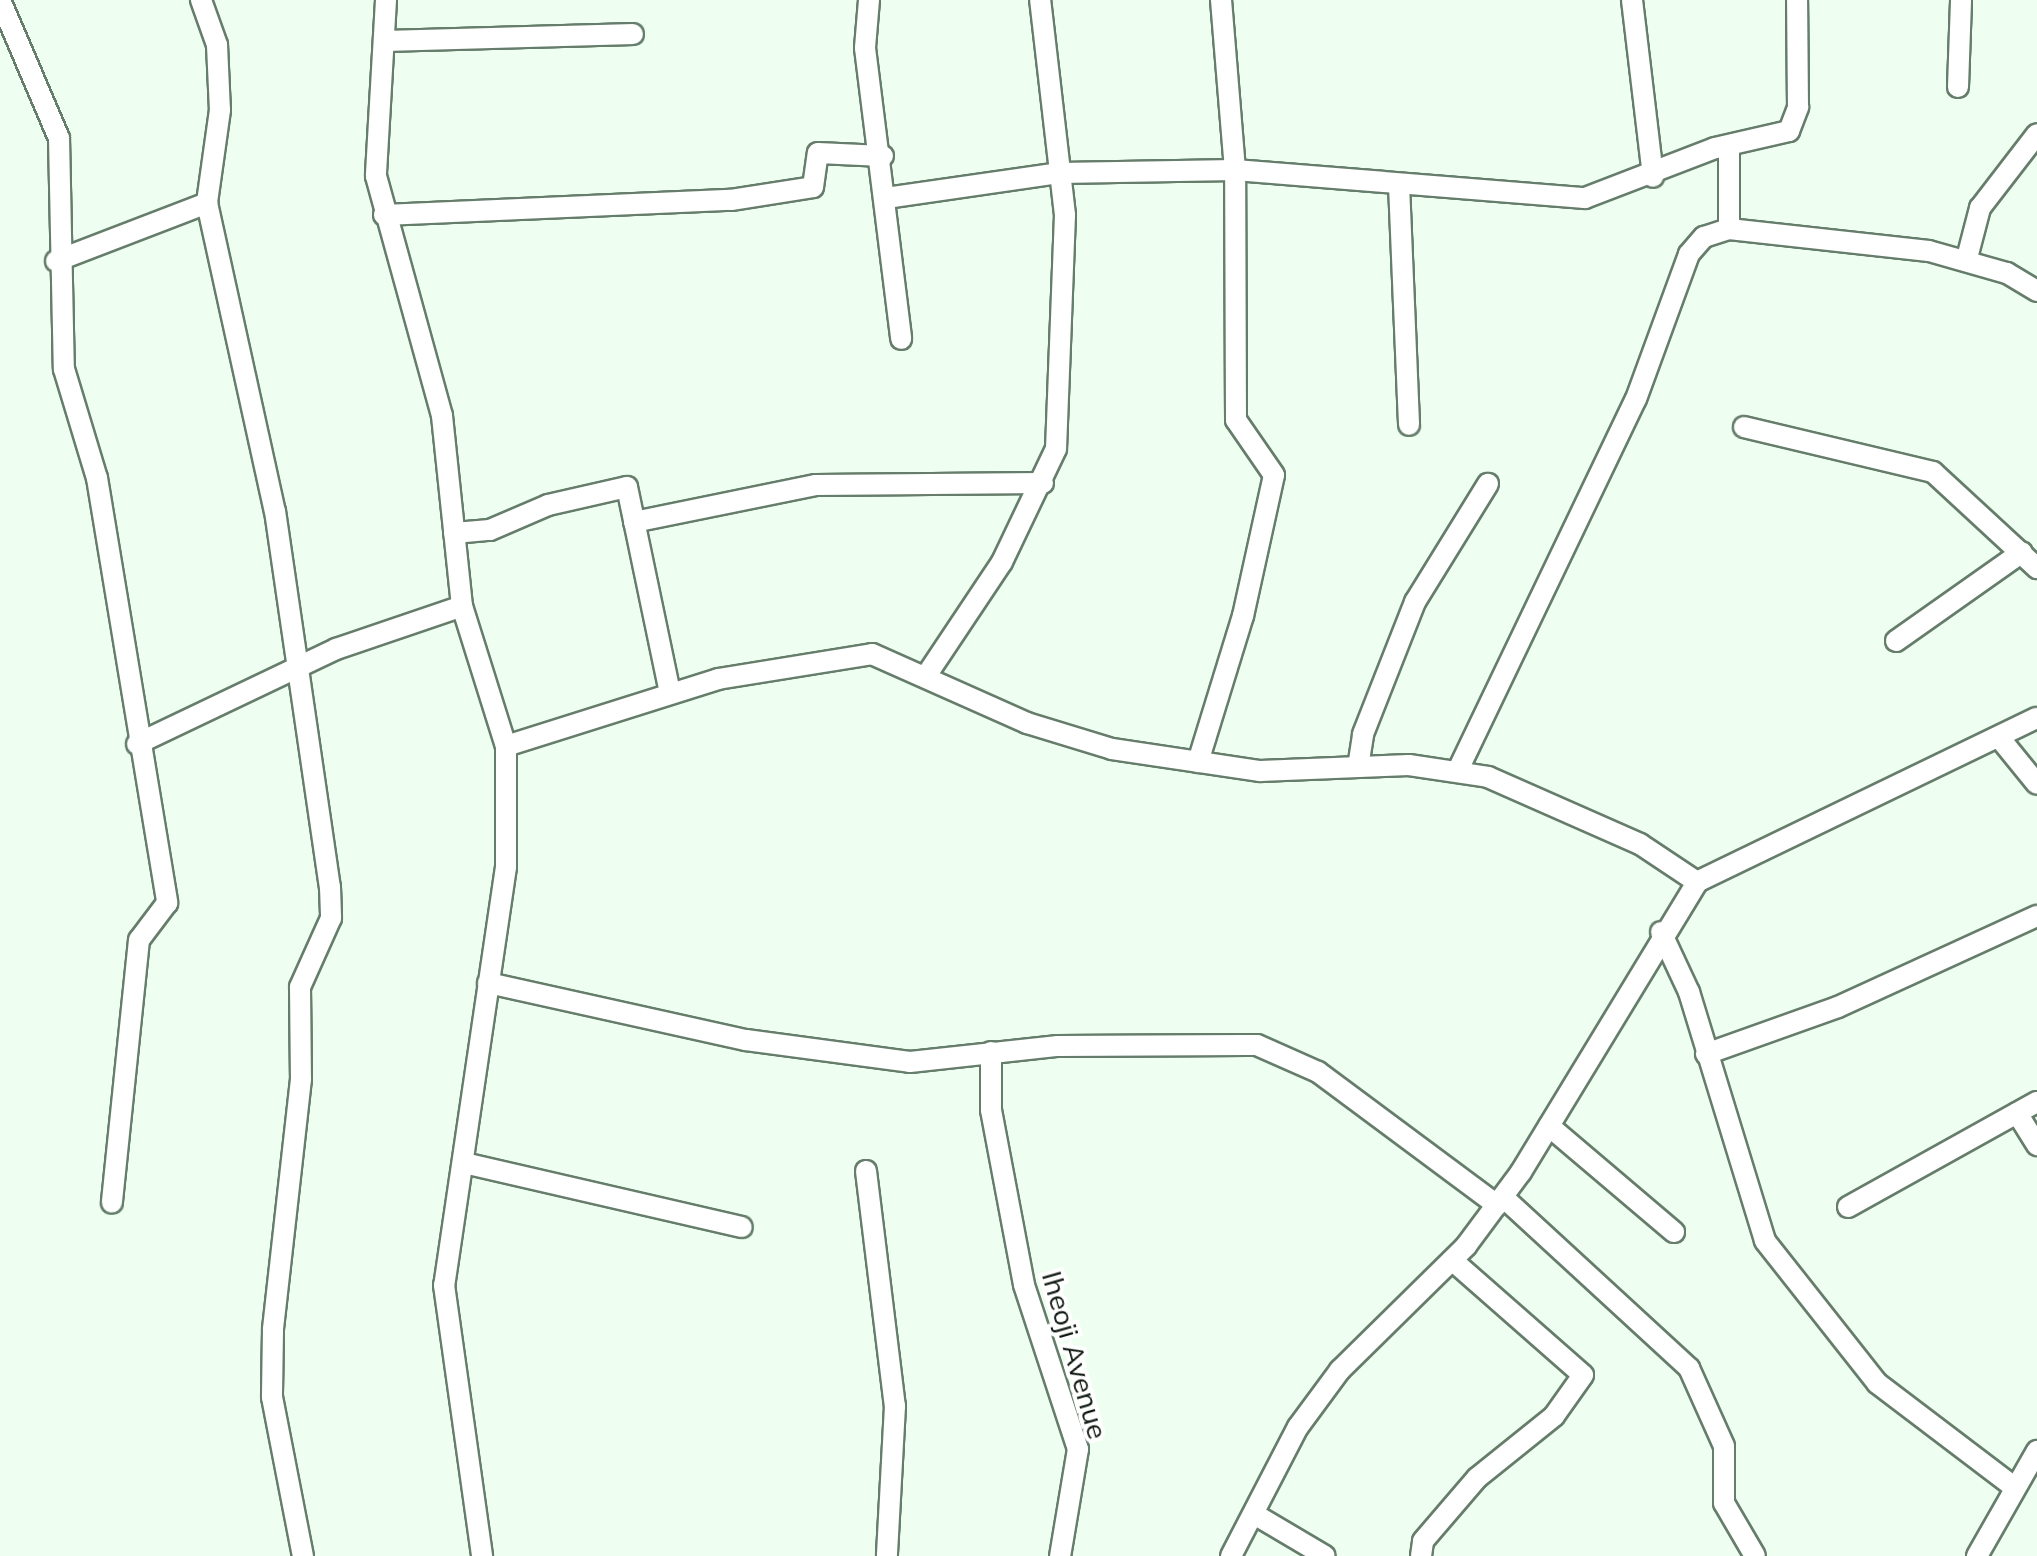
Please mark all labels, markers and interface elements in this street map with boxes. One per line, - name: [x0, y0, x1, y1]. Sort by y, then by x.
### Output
- street label: Iheoji Avenue: [1035, 1267, 1115, 1443]

